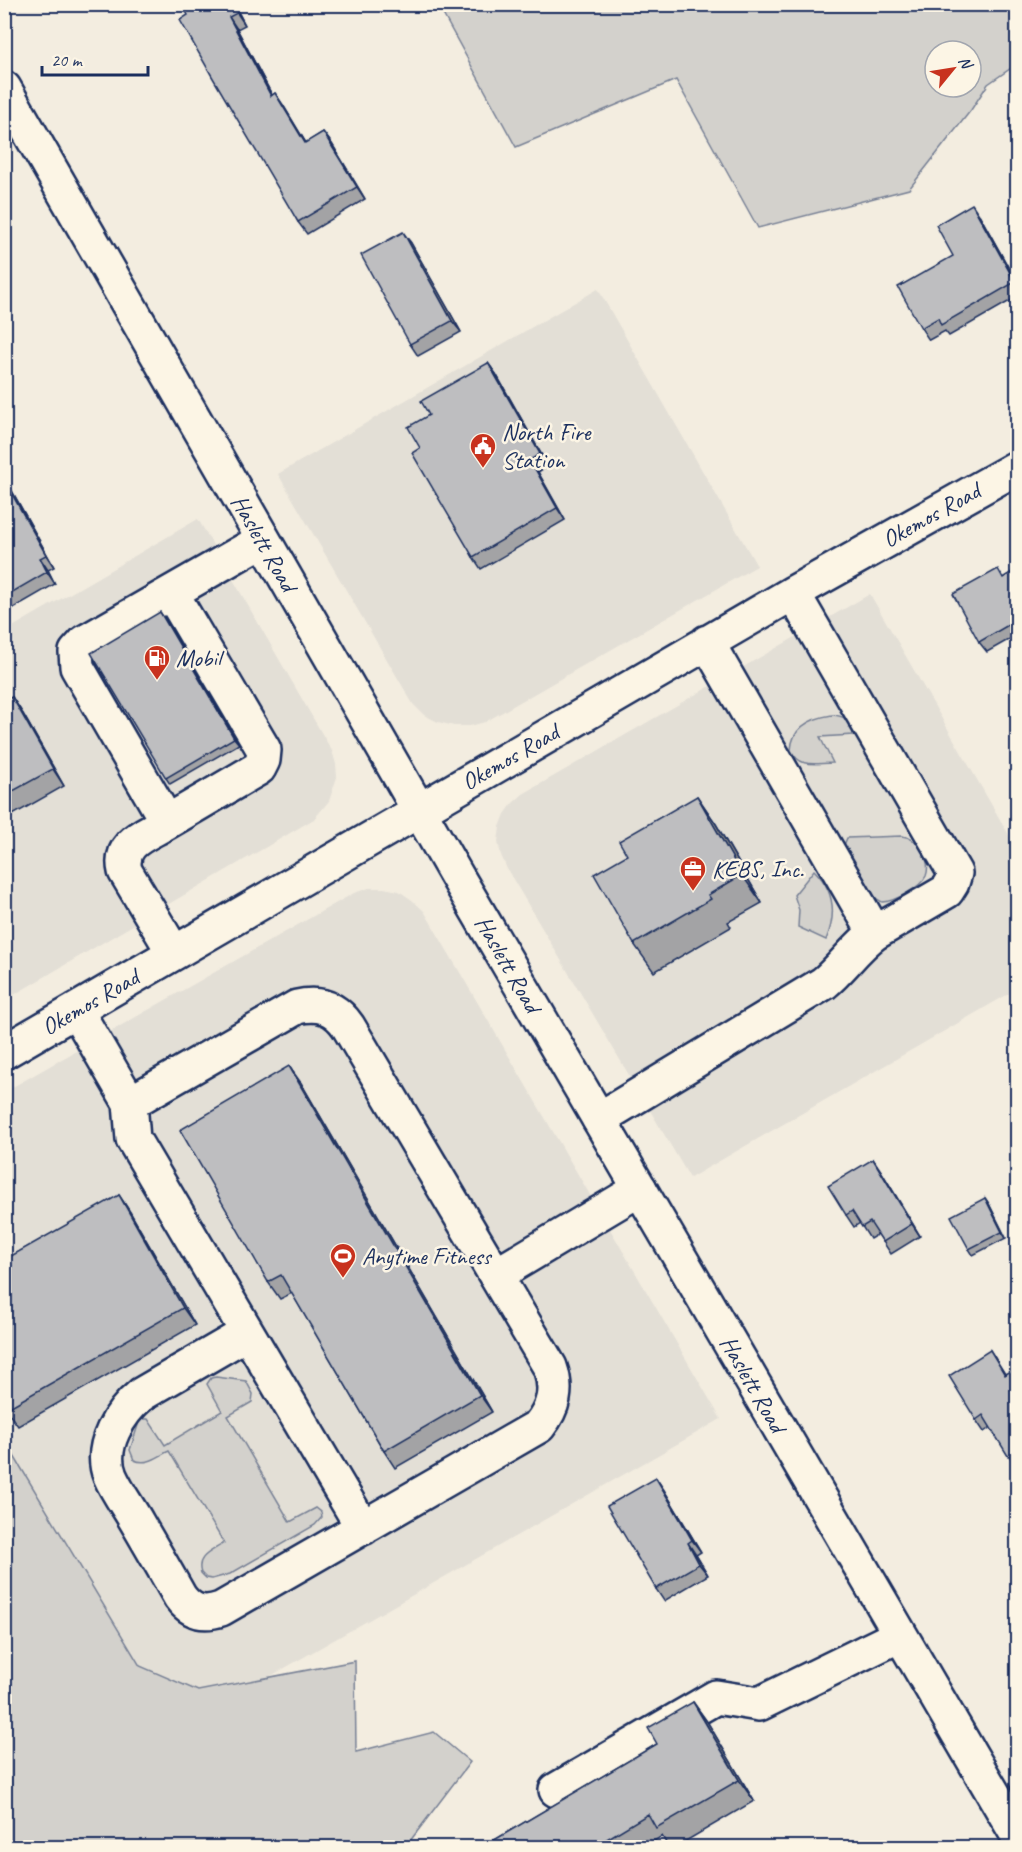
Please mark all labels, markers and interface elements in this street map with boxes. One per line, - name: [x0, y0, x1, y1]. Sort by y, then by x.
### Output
- scale bar: [42, 39, 148, 77]
- north arrow: [923, 39, 983, 99]
- text: 20 m: [51, 49, 84, 71]
- text: N: [954, 53, 978, 74]
- place label: North Fire Station: [502, 417, 592, 475]
- public building icon: North Fire Station: [468, 431, 498, 469]
- street label: Okemos Road: [877, 474, 988, 554]
- street label: Haslett Road: [224, 489, 305, 600]
- fuel station icon: Mobil: [142, 643, 172, 681]
- place label: Mobil: [176, 643, 225, 673]
- street label: Okemos Road: [456, 715, 567, 797]
- office icon: KEBS, Inc.: [678, 854, 708, 892]
- place label: KEBS, Inc.: [712, 854, 804, 884]
- street label: Haslett Road: [468, 910, 549, 1021]
- street label: Okemos Road: [36, 960, 147, 1042]
- sports icon: Anytime Fitness: [328, 1241, 358, 1279]
- place label: Anytime Fitness: [362, 1241, 492, 1271]
- street label: Haslett Road: [713, 1330, 794, 1441]

